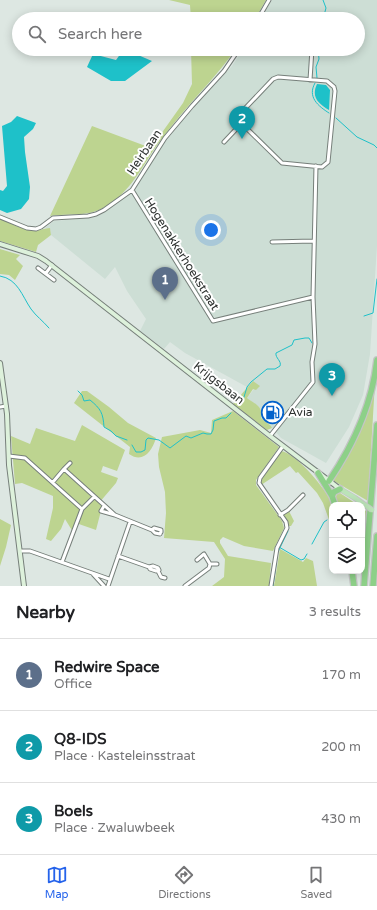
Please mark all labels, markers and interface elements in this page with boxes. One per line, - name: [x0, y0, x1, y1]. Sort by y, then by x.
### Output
- search box: [12, 12, 365, 56]
- icon: search: [26, 23, 48, 45]
- text: Search here: [58, 25, 142, 43]
- pin: 2: [229, 106, 255, 139]
- street label: Heirbaan: [124, 127, 164, 177]
- street label: Hogenakkerhoekstraat: [142, 195, 223, 313]
- your location: [201, 220, 221, 240]
- pin: 1: [152, 267, 178, 300]
- street label: Krijgsbaan: [191, 359, 247, 407]
- pin: 3: [319, 363, 345, 396]
- fuel station icon: Avia: [259, 399, 285, 425]
- place label: Avia: [288, 405, 313, 419]
- map controls: [329, 502, 365, 574]
- button: locate: [329, 502, 365, 538]
- button: layers: [329, 538, 365, 574]
- text: Nearby: [16, 602, 75, 623]
- text: 3 results: [309, 604, 361, 620]
- text: Redwire Space: [54, 658, 160, 676]
- text: 1: [25, 667, 33, 683]
- text: 170 m: [321, 667, 361, 683]
- text: Office: [54, 676, 92, 692]
- text: Q8-IDS: [54, 730, 107, 748]
- text: 2: [25, 739, 33, 755]
- text: 200 m: [321, 739, 361, 755]
- text: Place · Kasteleinsstraat: [54, 748, 196, 764]
- text: Boels: [54, 802, 93, 820]
- text: 3: [25, 811, 33, 827]
- text: 430 m: [321, 811, 361, 827]
- text: Place · Zwaluwbeek: [54, 820, 175, 836]
- tab: Map: [45, 864, 69, 901]
- tab: Directions: [158, 864, 211, 901]
- tab: Saved: [300, 864, 332, 901]

